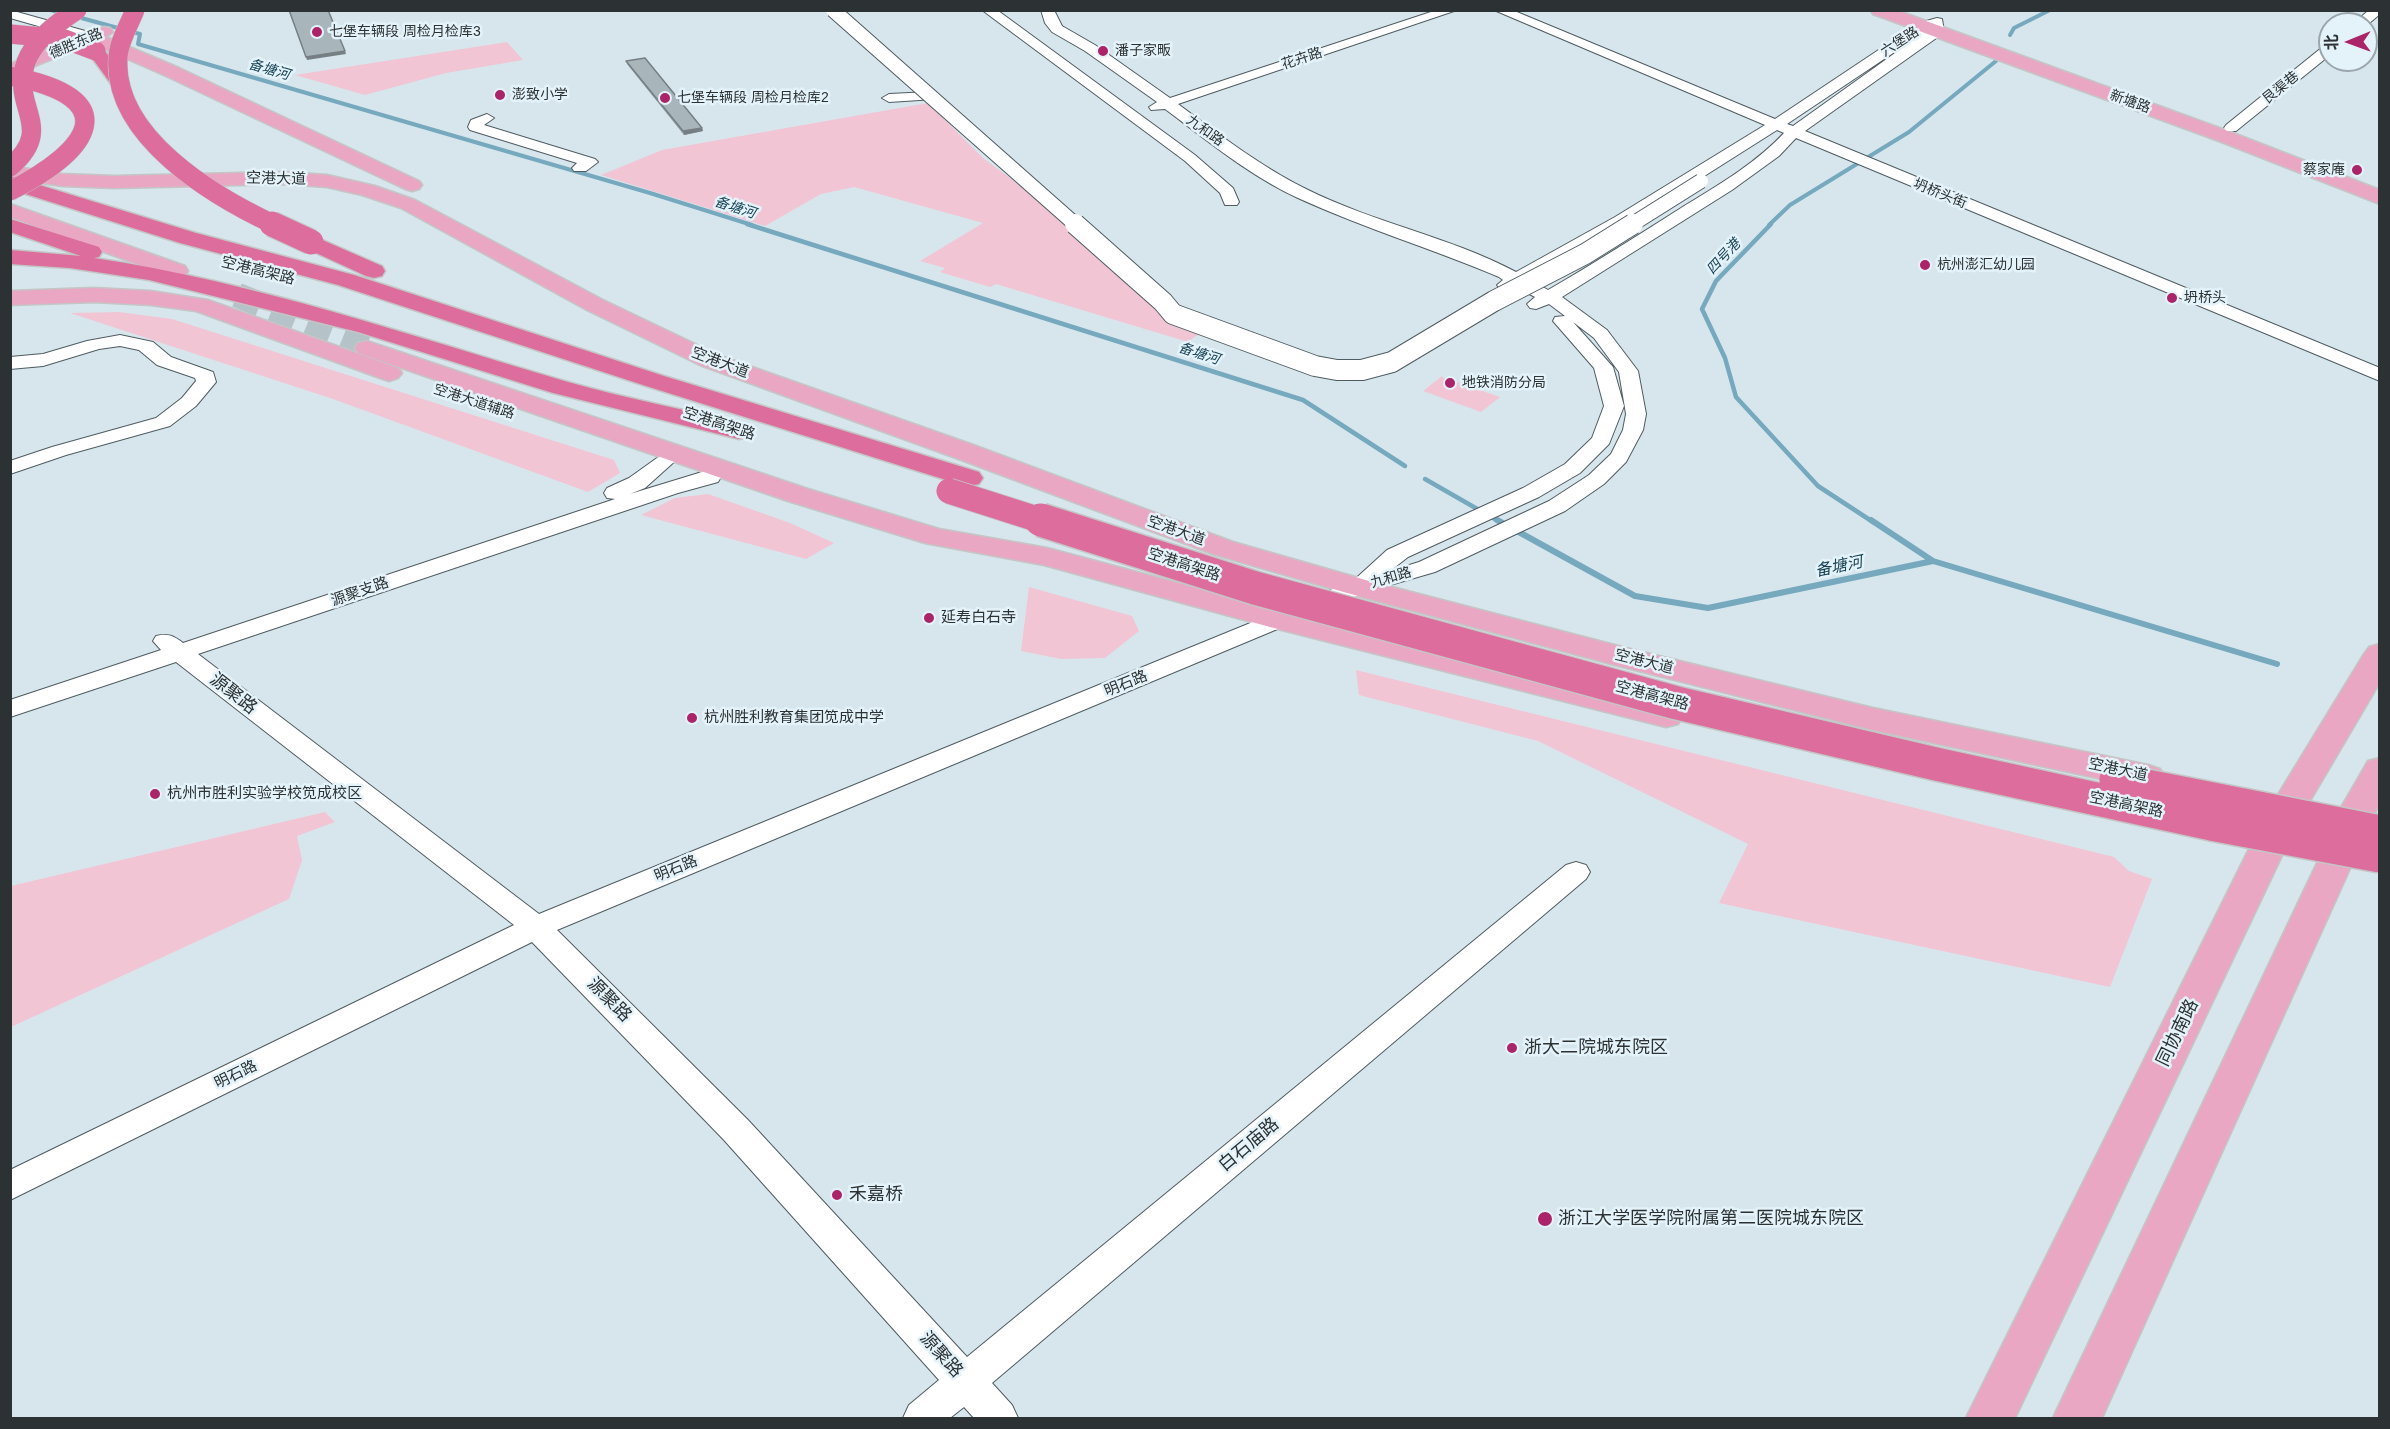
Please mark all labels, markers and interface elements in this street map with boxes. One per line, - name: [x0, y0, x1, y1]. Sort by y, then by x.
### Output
- north arrow: [2318, 12, 2378, 72]
- place label: 七堡车辆段 周检月检库3: [329, 24, 481, 40]
- street label: 六堡路: [1878, 24, 1922, 60]
- street label: 德胜东路: [47, 25, 105, 63]
- marker: 七堡车辆段 周检月检库3: [310, 25, 324, 39]
- text: 北: [2323, 34, 2340, 50]
- place label: 潘子家畈: [1115, 43, 1171, 59]
- marker: 潘子家畈: [1096, 44, 1110, 58]
- street label: 花卉路: [1279, 45, 1325, 73]
- water label: 备塘河: [246, 56, 292, 84]
- street label: 艮渠巷: [2259, 68, 2303, 108]
- place label: 澎致小学: [512, 87, 568, 103]
- street label: 新塘路: [2107, 87, 2153, 117]
- marker: 澎致小学: [493, 88, 507, 102]
- place label: 七堡车辆段 周检月检库2: [677, 90, 829, 106]
- marker: 七堡车辆段 周检月检库2: [658, 91, 672, 105]
- street label: 九和路: [1183, 112, 1227, 150]
- place label: 蔡家庵: [2303, 162, 2345, 178]
- marker: 蔡家庵: [2350, 163, 2364, 177]
- street label: 空港大道: [246, 169, 306, 189]
- street label: 坍桥头街: [1911, 176, 1969, 212]
- water label: 备塘河: [712, 194, 758, 222]
- water label: 四号港: [1704, 236, 1744, 278]
- street label: 空港高架路: [219, 253, 297, 289]
- place label: 杭州澎汇幼儿园: [1937, 257, 2035, 273]
- marker: 杭州澎汇幼儿园: [1918, 258, 1932, 272]
- place label: 坍桥头: [2184, 290, 2226, 306]
- marker: 坍桥头: [2165, 291, 2179, 305]
- water label: 备塘河: [1176, 340, 1222, 368]
- street label: 空港大道: [689, 344, 751, 382]
- place label: 地铁消防分局: [1462, 375, 1546, 391]
- marker: 地铁消防分局: [1443, 376, 1457, 390]
- street label: 空港大道辅路: [431, 381, 517, 423]
- street label: 空港高架路: [681, 404, 757, 444]
- street label: 空港大道: [1145, 512, 1207, 550]
- street label: 空港高架路: [1146, 545, 1222, 585]
- water label: 备塘河: [1814, 553, 1864, 581]
- street label: 九和路: [1368, 564, 1414, 592]
- street label: 源聚支路: [329, 574, 391, 610]
- place label: 延寿白石寺: [941, 609, 1016, 627]
- marker: 延寿白石寺: [922, 611, 936, 625]
- street label: 空港大道: [1613, 646, 1675, 678]
- street label: 明石路: [1102, 667, 1150, 701]
- street label: 源聚路: [205, 669, 261, 719]
- street label: 空港高架路: [1613, 678, 1691, 714]
- place label: 杭州胜利教育集团笕成中学: [704, 709, 884, 727]
- marker: 杭州胜利教育集团笕成中学: [685, 711, 699, 725]
- street label: 空港大道: [2087, 755, 2149, 785]
- place label: 杭州市胜利实验学校笕成校区: [167, 785, 362, 803]
- marker: 杭州市胜利实验学校笕成校区: [148, 787, 162, 801]
- street label: 空港高架路: [2087, 788, 2165, 822]
- street label: 明石路: [652, 852, 700, 886]
- street label: 源聚路: [582, 973, 636, 1027]
- street label: 同协南路: [2153, 996, 2203, 1070]
- place label: 浙大二院城东院区: [1524, 1037, 1668, 1059]
- marker: 浙大二院城东院区: [1505, 1041, 1519, 1055]
- street label: 明石路: [212, 1057, 260, 1093]
- street label: 白石庙路: [1214, 1114, 1284, 1176]
- place label: 禾嘉桥: [849, 1184, 903, 1206]
- marker: 禾嘉桥: [830, 1188, 844, 1202]
- place label: 浙江大学医学院附属第二医院城东院区: [1558, 1208, 1864, 1230]
- marker: 浙江大学医学院附属第二医院城东院区: [1536, 1210, 1554, 1228]
- street label: 源聚路: [915, 1328, 967, 1382]

